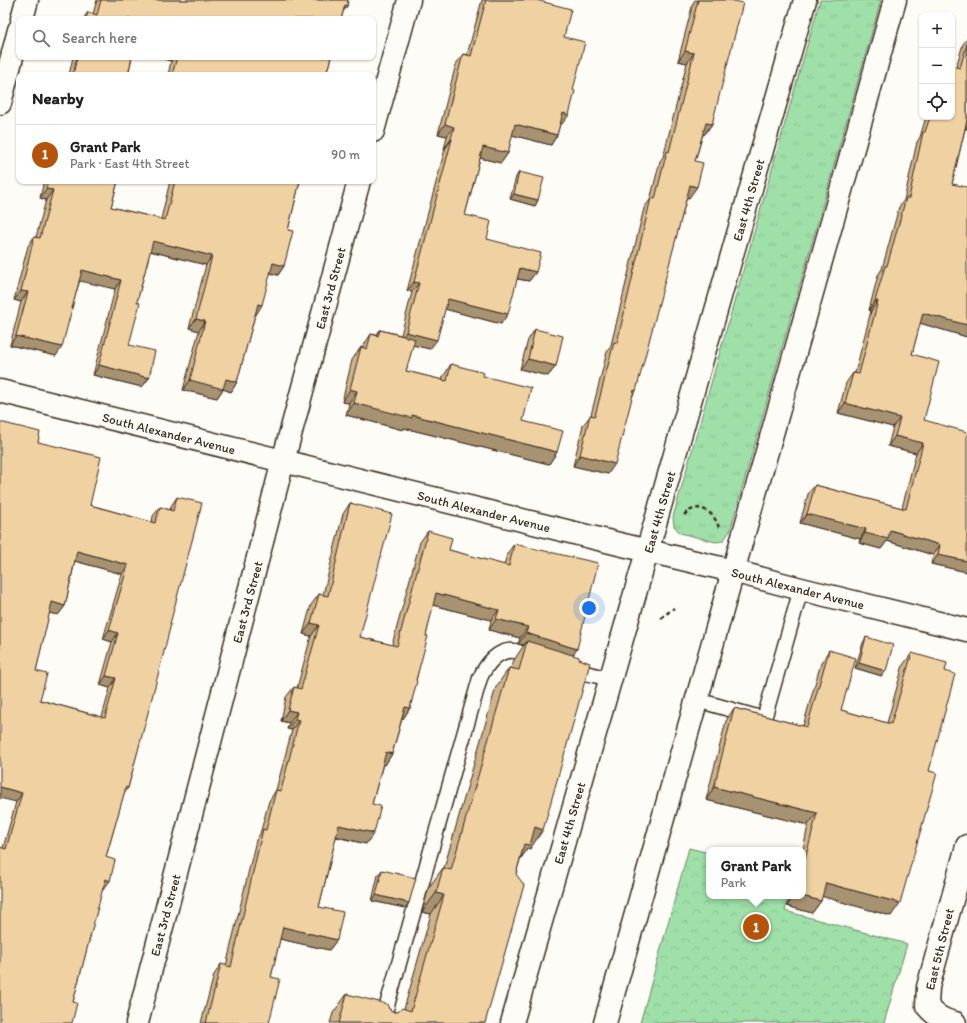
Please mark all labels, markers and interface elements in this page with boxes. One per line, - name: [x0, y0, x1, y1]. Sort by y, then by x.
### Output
- map controls: [919, 12, 955, 120]
- button: +: [919, 12, 955, 48]
- search box: [16, 16, 376, 60]
- icon: search: [30, 27, 52, 49]
- text: Search here: [62, 29, 137, 47]
- button: −: [919, 48, 955, 84]
- button: locate: [919, 84, 955, 120]
- text: Nearby: [32, 88, 84, 108]
- text: Grant Park: [70, 138, 141, 156]
- text: 1: [42, 147, 48, 162]
- text: 90 m: [331, 147, 360, 162]
- text: Park · East 4th Street: [70, 156, 189, 171]
- street label: East 4th Street: [730, 157, 767, 243]
- street label: East 3rd Street: [312, 245, 349, 331]
- street label: South Alexander Avenue: [101, 410, 237, 457]
- street label: East 4th Street: [641, 469, 678, 555]
- street label: South Alexander Avenue: [416, 488, 552, 535]
- street label: East 3rd Street: [229, 559, 266, 645]
- street label: South Alexander Avenue: [730, 565, 866, 612]
- your location: [579, 598, 599, 618]
- street label: East 4th Street: [551, 780, 588, 866]
- popup: [706, 847, 806, 899]
- text: Grant Park: [721, 857, 791, 875]
- street label: East 3rd Street: [147, 872, 184, 958]
- text: Park: [721, 875, 746, 890]
- street label: East 5th Street: [922, 907, 957, 992]
- pin: 1: [743, 912, 769, 942]

